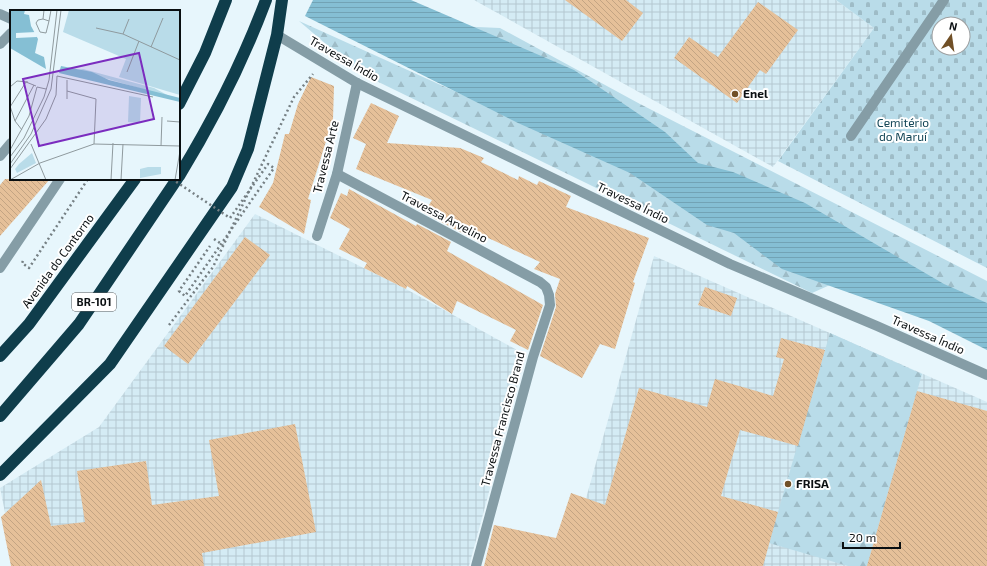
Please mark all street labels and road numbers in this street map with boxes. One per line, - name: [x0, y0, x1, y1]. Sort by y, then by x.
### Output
- street label: Travessa Índio: [307, 33, 382, 84]
- street label: Travessa Arte: [309, 119, 341, 195]
- street label: Travessa Índio: [595, 179, 672, 226]
- street label: Travessa Arvelino: [399, 187, 491, 245]
- street label: Avenida do Contorno: [18, 210, 96, 310]
- road number: BR-101: [72, 293, 116, 311]
- street label: Travessa Índio: [890, 312, 967, 356]
- street label: Travessa Francisco Brand: [477, 350, 527, 488]

